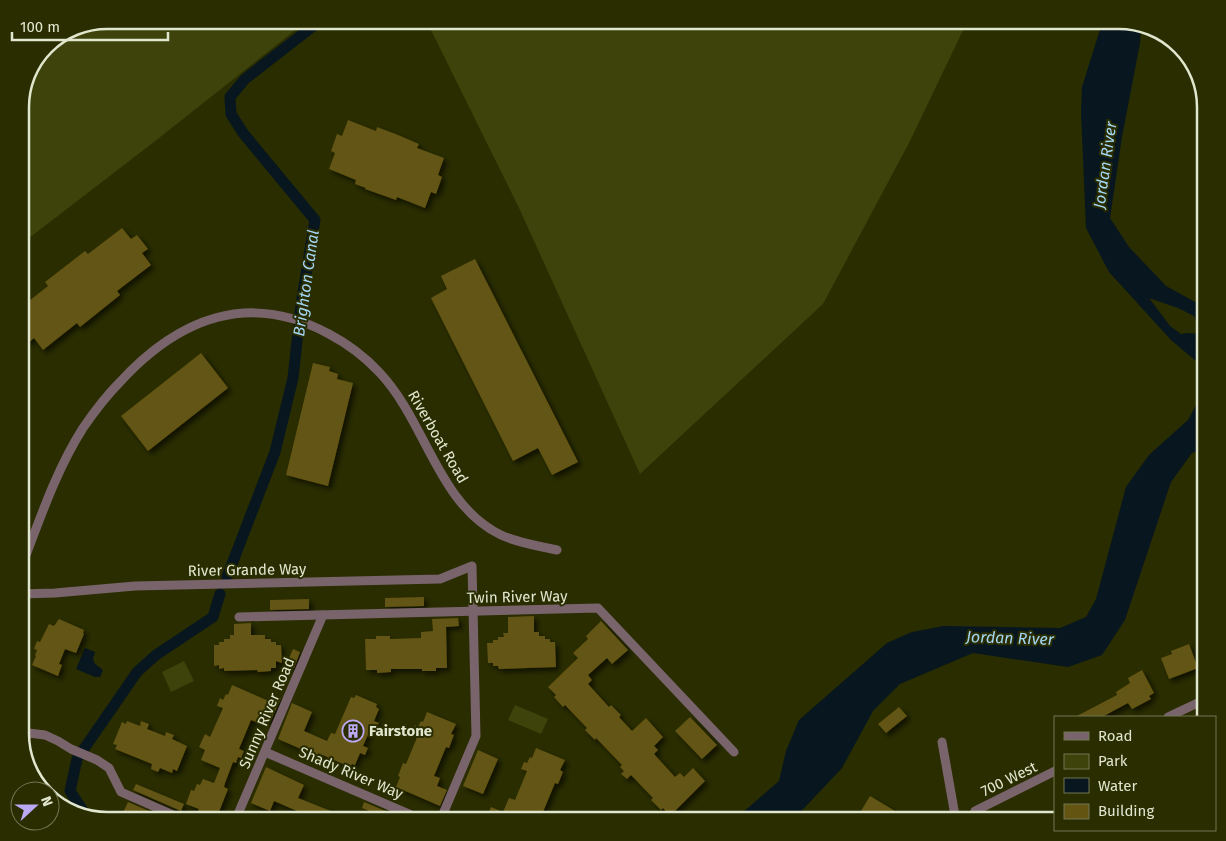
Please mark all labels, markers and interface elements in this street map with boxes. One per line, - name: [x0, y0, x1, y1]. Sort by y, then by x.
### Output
- scale bar: [12, 10, 169, 42]
- text: 100 m: [20, 18, 60, 36]
- water label: Jordan River: [1089, 119, 1121, 211]
- water label: Brighton Canal: [289, 228, 323, 338]
- street label: Riverboat Road: [404, 387, 472, 487]
- street label: River Grande Way: [188, 560, 307, 580]
- street label: Twin River Way: [466, 587, 568, 607]
- water label: Jordan River: [965, 627, 1055, 649]
- street label: Sunny River Road: [235, 655, 299, 771]
- legend: [1054, 716, 1216, 831]
- building icon: Fairstone: [341, 719, 365, 743]
- place label: Fairstone: [369, 722, 432, 740]
- text: Road: [1098, 727, 1133, 745]
- street label: Shady River Way: [296, 743, 406, 803]
- text: Park: [1098, 752, 1128, 770]
- street label: 700 West: [978, 757, 1040, 800]
- text: Water: [1098, 777, 1137, 795]
- north arrow: [10, 781, 60, 831]
- text: N: [37, 794, 56, 809]
- text: Building: [1098, 802, 1154, 820]

